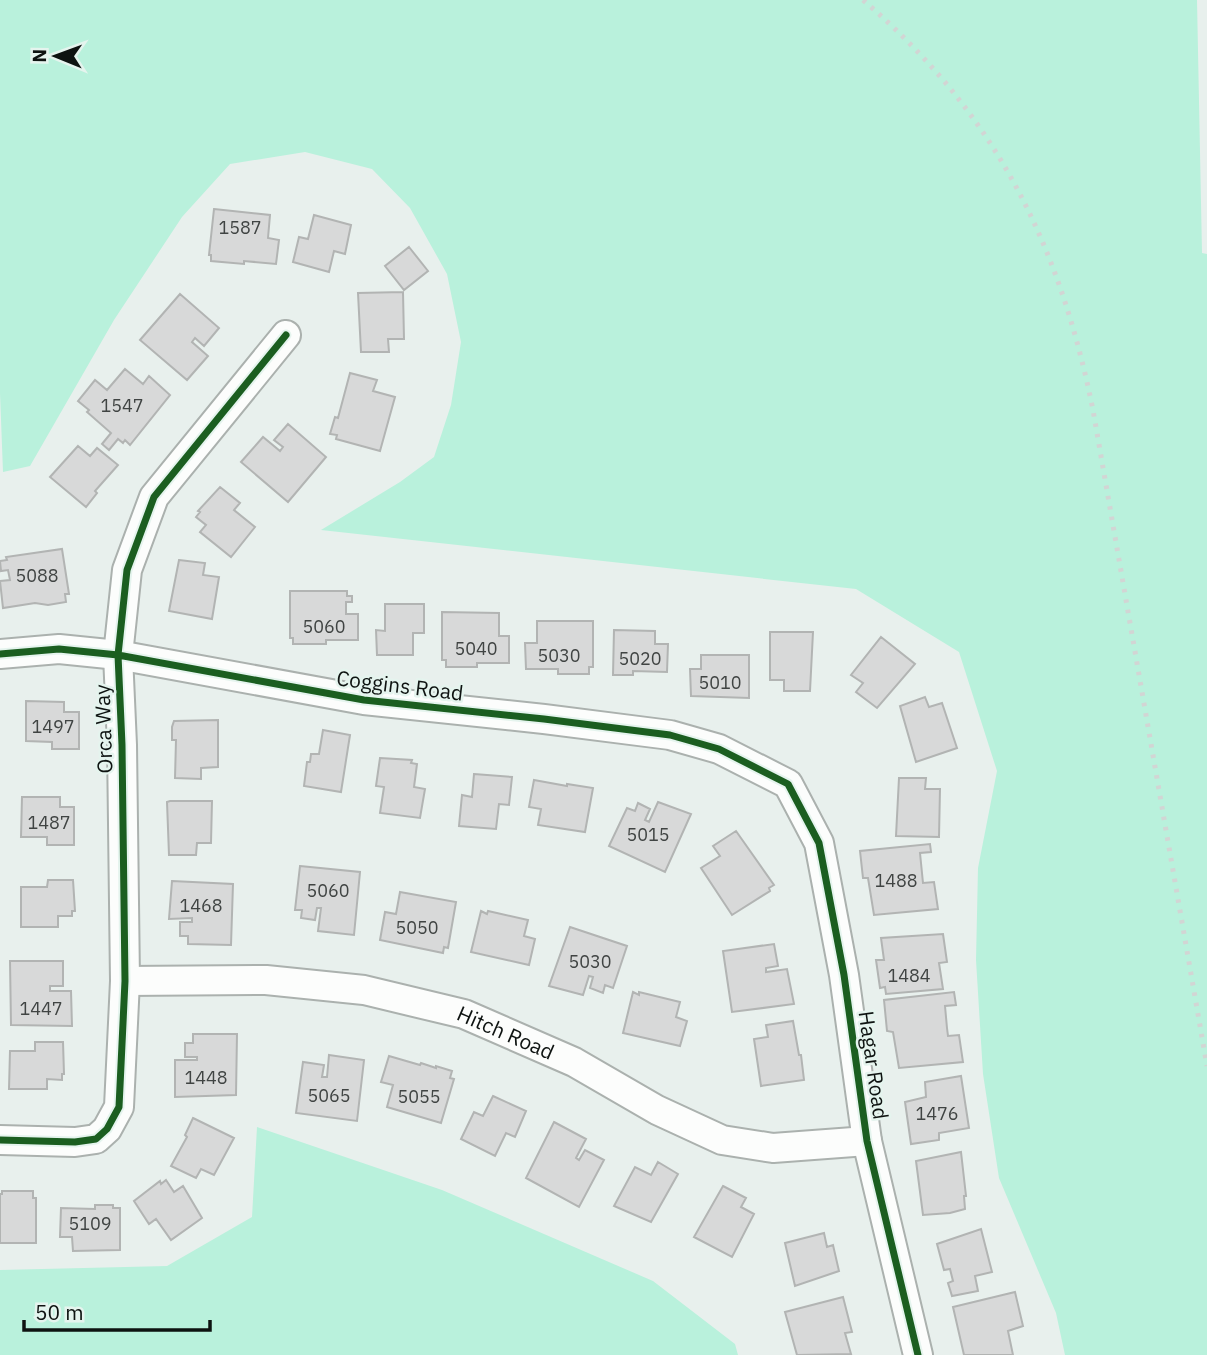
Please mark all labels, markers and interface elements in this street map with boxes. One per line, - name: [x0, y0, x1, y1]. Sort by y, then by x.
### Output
- north arrow: [21, 21, 91, 91]
- text: N: [27, 49, 51, 63]
- house number: 1587: [218, 216, 262, 239]
- house number: 1547: [100, 394, 144, 417]
- house number: 5088: [15, 564, 59, 587]
- house number: 5060: [302, 615, 346, 638]
- house number: 5040: [454, 637, 498, 660]
- house number: 5030: [537, 644, 581, 667]
- house number: 5020: [618, 647, 662, 670]
- street label: Coggins Road: [335, 663, 465, 707]
- house number: 5010: [698, 671, 742, 694]
- street label: Orca Way: [87, 683, 119, 774]
- house number: 1497: [31, 715, 75, 738]
- house number: 1487: [27, 811, 71, 834]
- house number: 5015: [626, 823, 670, 846]
- house number: 1488: [874, 869, 918, 892]
- house number: 5060: [306, 879, 350, 902]
- house number: 1468: [179, 894, 223, 917]
- house number: 5050: [395, 916, 439, 939]
- house number: 5030: [568, 950, 612, 973]
- house number: 1484: [887, 964, 931, 987]
- house number: 1447: [19, 997, 63, 1020]
- street label: Hitch Road: [453, 999, 559, 1066]
- street label: Hagar Road: [853, 1009, 895, 1121]
- house number: 1448: [184, 1066, 228, 1089]
- house number: 5065: [307, 1084, 351, 1107]
- house number: 5055: [397, 1085, 441, 1108]
- house number: 1476: [915, 1102, 959, 1125]
- house number: 5109: [68, 1212, 112, 1235]
- scale bar: [24, 1288, 210, 1332]
- text: 50 m: [35, 1298, 84, 1326]

